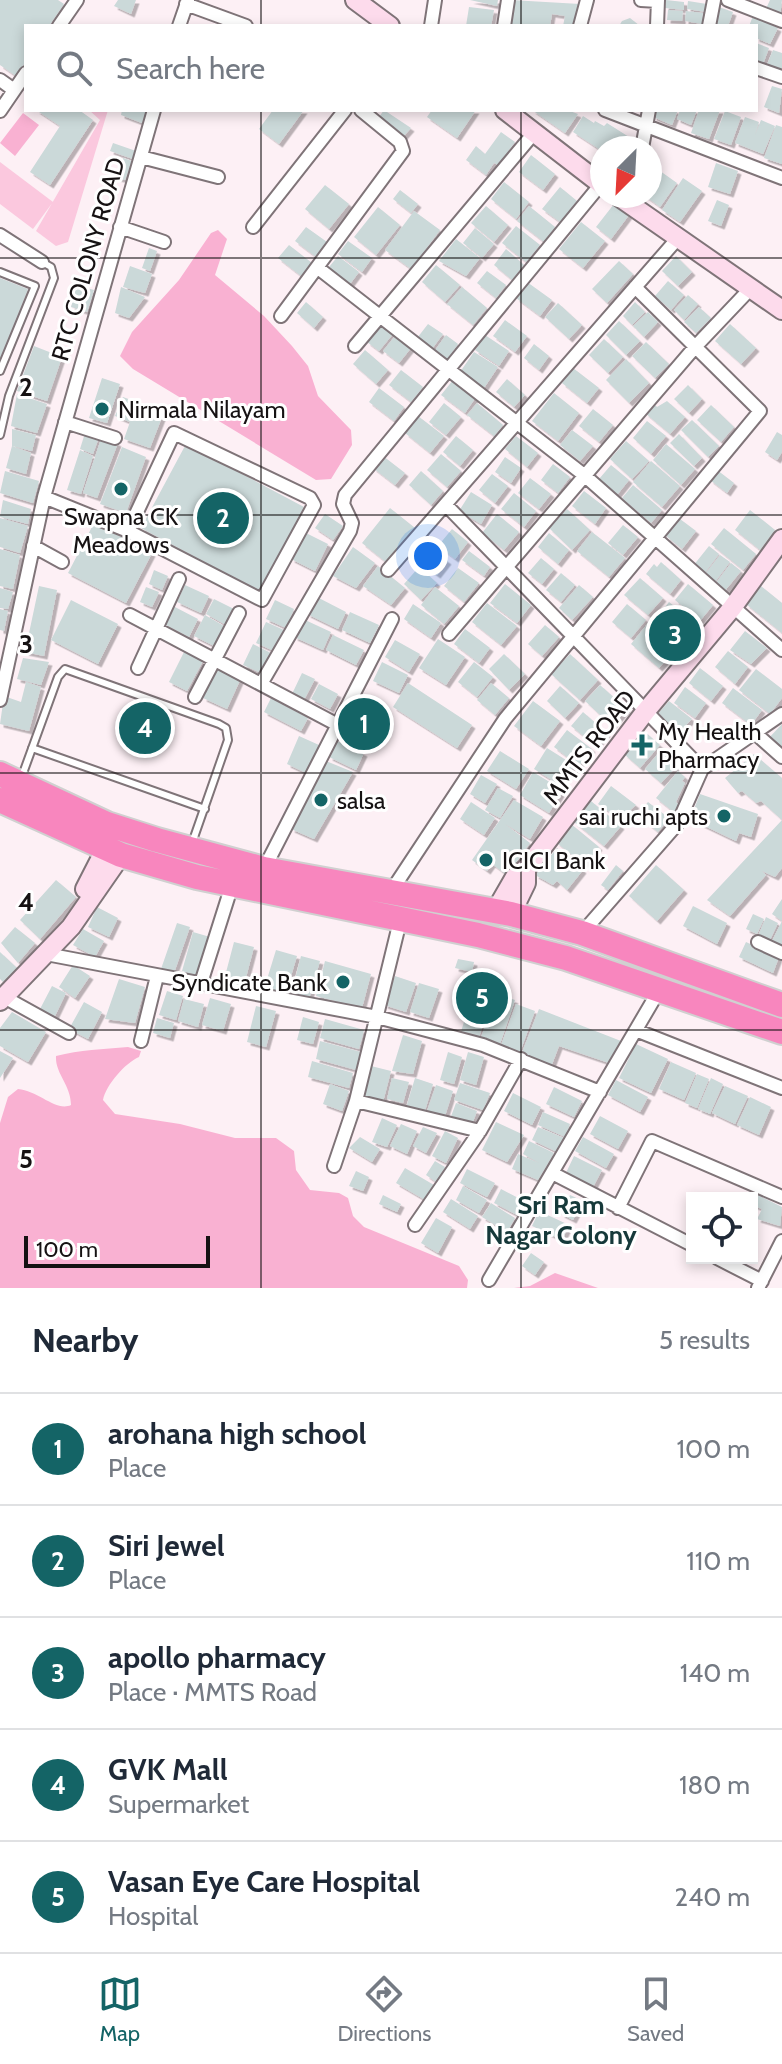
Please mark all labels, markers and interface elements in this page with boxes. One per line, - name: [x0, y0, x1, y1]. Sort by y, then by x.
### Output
- search box: [24, 24, 758, 112]
- icon: search: [52, 46, 96, 90]
- text: Search here: [116, 50, 265, 87]
- north arrow: [590, 136, 662, 208]
- street label: RTC COLONY ROAD: [45, 154, 131, 364]
- text: 2: [19, 371, 33, 403]
- place label: Nirmala Nilayam: [118, 395, 286, 424]
- marker: Nirmala Nilayam: [93, 400, 111, 418]
- marker: Swapna CK Meadows: [112, 480, 130, 498]
- pin: 2: [197, 488, 249, 548]
- place label: Swapna CK Meadows: [64, 502, 179, 559]
- your location: [408, 536, 448, 576]
- pin: 3: [649, 605, 701, 665]
- text: 3: [19, 628, 33, 660]
- street label: MMTS ROAD: [537, 684, 641, 810]
- pin: 1: [338, 694, 390, 754]
- pin: 4: [119, 698, 171, 758]
- place label: My Health Pharmacy: [658, 717, 762, 774]
- marker: My Health Pharmacy: [633, 736, 651, 754]
- place label: salsa: [337, 786, 386, 815]
- marker: salsa: [312, 791, 330, 809]
- place label: sai ruchi apts: [579, 802, 708, 831]
- marker: sai ruchi apts: [715, 807, 733, 825]
- place label: ICICI Bank: [502, 846, 606, 875]
- marker: ICICI Bank: [477, 851, 495, 869]
- text: 4: [18, 886, 34, 918]
- place label: Syndicate Bank: [172, 968, 327, 997]
- pin: 5: [456, 968, 508, 1028]
- marker: Syndicate Bank: [334, 973, 352, 991]
- text: 5: [19, 1143, 33, 1175]
- district label: Sri Ram Nagar Colony: [485, 1189, 637, 1251]
- map controls: [686, 1192, 758, 1264]
- button: locate: [686, 1192, 758, 1264]
- scale bar: [24, 1232, 210, 1268]
- text: 100 m: [36, 1236, 98, 1263]
- text: Nearby: [32, 1319, 139, 1361]
- text: 5 results: [659, 1324, 750, 1356]
- text: arohana high school: [108, 1415, 366, 1452]
- text: 1: [53, 1433, 63, 1465]
- text: 100 m: [677, 1433, 750, 1465]
- text: Place: [108, 1452, 166, 1484]
- text: Siri Jewel: [108, 1527, 225, 1564]
- text: 2: [51, 1545, 65, 1577]
- text: 110 m: [686, 1545, 750, 1577]
- text: Place: [108, 1564, 166, 1596]
- text: apollo pharmacy: [108, 1639, 326, 1676]
- text: 3: [51, 1657, 65, 1689]
- text: 140 m: [680, 1657, 750, 1689]
- text: Place · MMTS Road: [108, 1676, 317, 1708]
- text: GVK Mall: [108, 1751, 228, 1788]
- text: 4: [50, 1769, 66, 1801]
- text: 180 m: [679, 1769, 750, 1801]
- text: Supermarket: [108, 1788, 249, 1820]
- text: Vasan Eye Care Hospital: [108, 1863, 420, 1900]
- text: 5: [51, 1881, 65, 1913]
- text: 240 m: [675, 1881, 750, 1913]
- text: Hospital: [108, 1900, 198, 1932]
- tab: Map: [98, 1972, 142, 2047]
- tab: Directions: [337, 1972, 431, 2047]
- tab: Saved: [627, 1972, 684, 2047]

